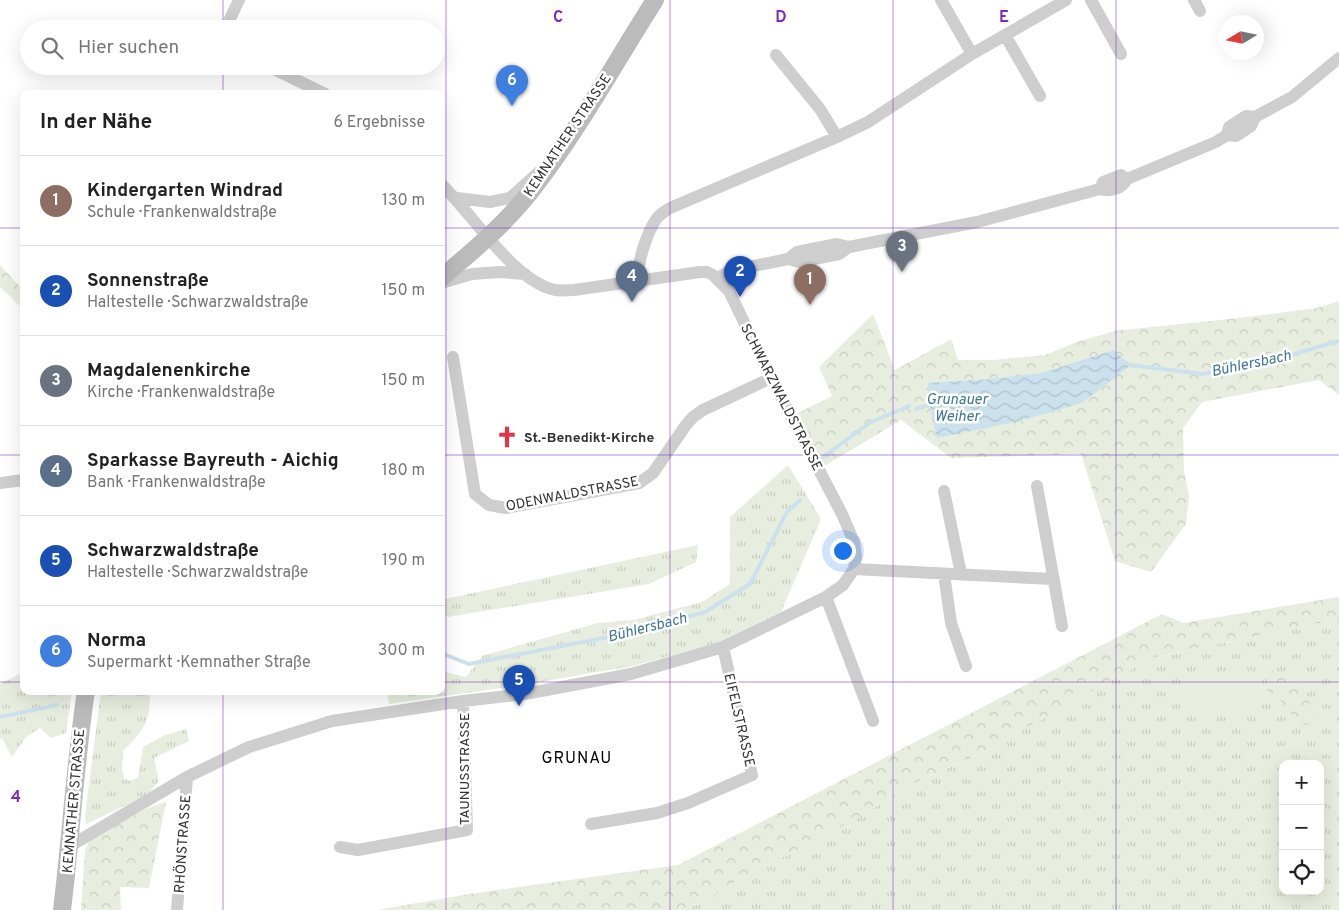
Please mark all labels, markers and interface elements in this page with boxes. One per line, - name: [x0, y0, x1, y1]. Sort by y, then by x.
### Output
- text: C: [553, 8, 563, 28]
- text: D: [775, 8, 787, 28]
- text: E: [999, 8, 1009, 28]
- north arrow: [1219, 15, 1264, 60]
- search box: [20, 20, 445, 75]
- icon: search: [38, 34, 66, 62]
- text: Hier suchen: [78, 36, 179, 60]
- pin: 6: [496, 65, 528, 106]
- street label: KEMNATHER STRASSE: [521, 71, 616, 201]
- text: In der Nähe: [40, 109, 152, 136]
- text: 6 Ergebnisse: [333, 113, 425, 133]
- text: Kindergarten Windrad: [87, 179, 283, 203]
- text: 1: [53, 191, 59, 211]
- text: 130 m: [382, 191, 425, 211]
- text: Schule · Frankenwaldstraße: [87, 203, 277, 223]
- pin: 3: [886, 231, 918, 272]
- pin: 2: [724, 256, 756, 297]
- pin: 4: [616, 261, 648, 302]
- pin: 1: [794, 264, 826, 305]
- text: Sonnenstraße: [87, 269, 209, 293]
- text: 2: [51, 281, 61, 301]
- text: 150 m: [382, 281, 425, 301]
- text: Haltestelle · Schwarzwaldstraße: [87, 293, 308, 313]
- street label: SCHWARZWALDSTRASSE: [736, 321, 825, 474]
- water label: Bühlersbach: [1210, 347, 1293, 382]
- text: Magdalenenkirche: [87, 359, 250, 383]
- text: 3: [51, 371, 61, 391]
- text: 150 m: [382, 371, 425, 391]
- text: Kirche · Frankenwaldstraße: [87, 383, 275, 403]
- water label: Grunauer Weiher: [926, 391, 989, 427]
- church icon: St.-Benedikt-Kirche: [494, 424, 520, 450]
- place label: St.-Benedikt-Kirche: [524, 430, 654, 447]
- text: Sparkasse Bayreuth - Aichig: [87, 449, 339, 473]
- text: 4: [51, 461, 61, 481]
- text: 180 m: [382, 461, 425, 481]
- text: Bank · Frankenwaldstraße: [87, 473, 266, 493]
- street label: ODENWALDSTRASSE: [504, 473, 640, 516]
- your location: [830, 538, 856, 564]
- text: Schwarzwaldstraße: [87, 539, 259, 563]
- text: 5: [51, 551, 61, 571]
- text: 190 m: [382, 551, 425, 571]
- text: Haltestelle · Schwarzwaldstraße: [87, 563, 308, 583]
- water label: Bühlersbach: [606, 609, 689, 647]
- text: Norma: [87, 629, 146, 653]
- text: 6: [51, 641, 61, 661]
- text: 300 m: [378, 641, 425, 661]
- text: Supermarkt · Kemnather Straße: [87, 653, 311, 673]
- pin: 5: [503, 665, 535, 706]
- street label: EIFELSTRASSE: [720, 672, 758, 769]
- street label: TAUNUSSTRASSE: [457, 713, 474, 825]
- street label: KEMNATHER STRASSE: [60, 728, 89, 874]
- district label: GRUNAU: [542, 749, 612, 769]
- map controls: [1279, 760, 1324, 895]
- button: +: [1279, 760, 1324, 805]
- text: 4: [11, 788, 21, 808]
- street label: RHÖNSTRASSE: [171, 794, 195, 894]
- button: −: [1279, 805, 1324, 850]
- button: locate: [1279, 850, 1324, 895]

